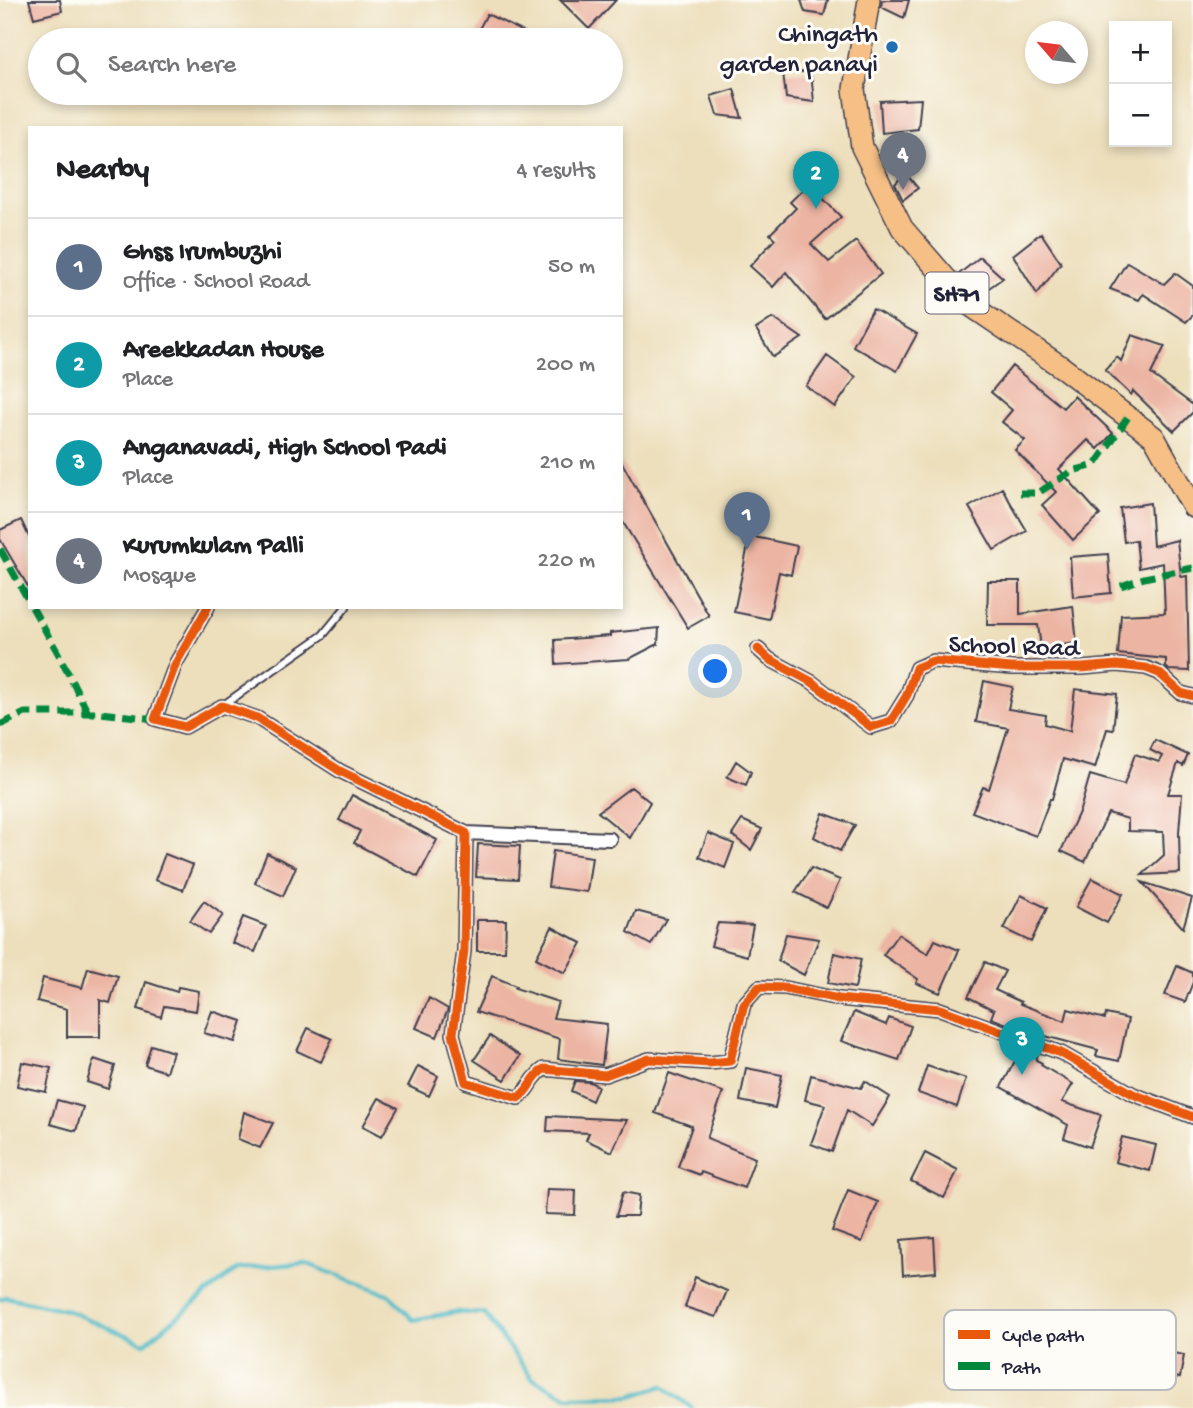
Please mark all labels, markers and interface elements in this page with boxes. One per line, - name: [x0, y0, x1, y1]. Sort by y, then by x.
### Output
- place label: Chingath garden panayi: [720, 21, 878, 82]
- north arrow: [1025, 21, 1088, 84]
- map controls: [1109, 21, 1172, 147]
- button: +: [1109, 21, 1172, 84]
- search box: [28, 28, 623, 105]
- marker: Chingath garden panayi: [884, 39, 900, 55]
- icon: search: [52, 48, 90, 86]
- text: Search here: [108, 51, 236, 82]
- button: −: [1109, 84, 1172, 147]
- pin: 4: [880, 132, 926, 190]
- pin: 2: [793, 151, 839, 209]
- text: Nearby: [56, 154, 149, 189]
- text: 4 results: [516, 158, 595, 185]
- text: Ghss Irumbuzhi: [123, 238, 282, 269]
- text: 1: [74, 254, 84, 281]
- text: 50 m: [548, 254, 595, 281]
- text: Office · School Road: [123, 269, 309, 296]
- road number: SH71: [926, 272, 988, 314]
- text: Areekkadan House: [123, 336, 324, 367]
- text: 2: [73, 352, 85, 379]
- text: 200 m: [536, 352, 595, 379]
- text: Place: [123, 367, 173, 394]
- text: Anganavadi, High School Padi: [123, 434, 447, 465]
- text: 3: [73, 450, 85, 477]
- text: 210 m: [540, 450, 595, 477]
- text: Place: [123, 465, 173, 492]
- pin: 1: [724, 492, 770, 550]
- text: Kurumkulam Palli: [123, 532, 304, 563]
- text: 4: [74, 548, 84, 575]
- text: 220 m: [538, 548, 595, 575]
- text: Mosque: [123, 563, 196, 590]
- street label: School Road: [948, 631, 1081, 666]
- your location: [698, 654, 732, 688]
- pin: 3: [999, 1017, 1045, 1075]
- legend: [944, 1310, 1176, 1390]
- text: Cycle path: [1002, 1326, 1084, 1349]
- text: Path: [1001, 1358, 1041, 1381]

